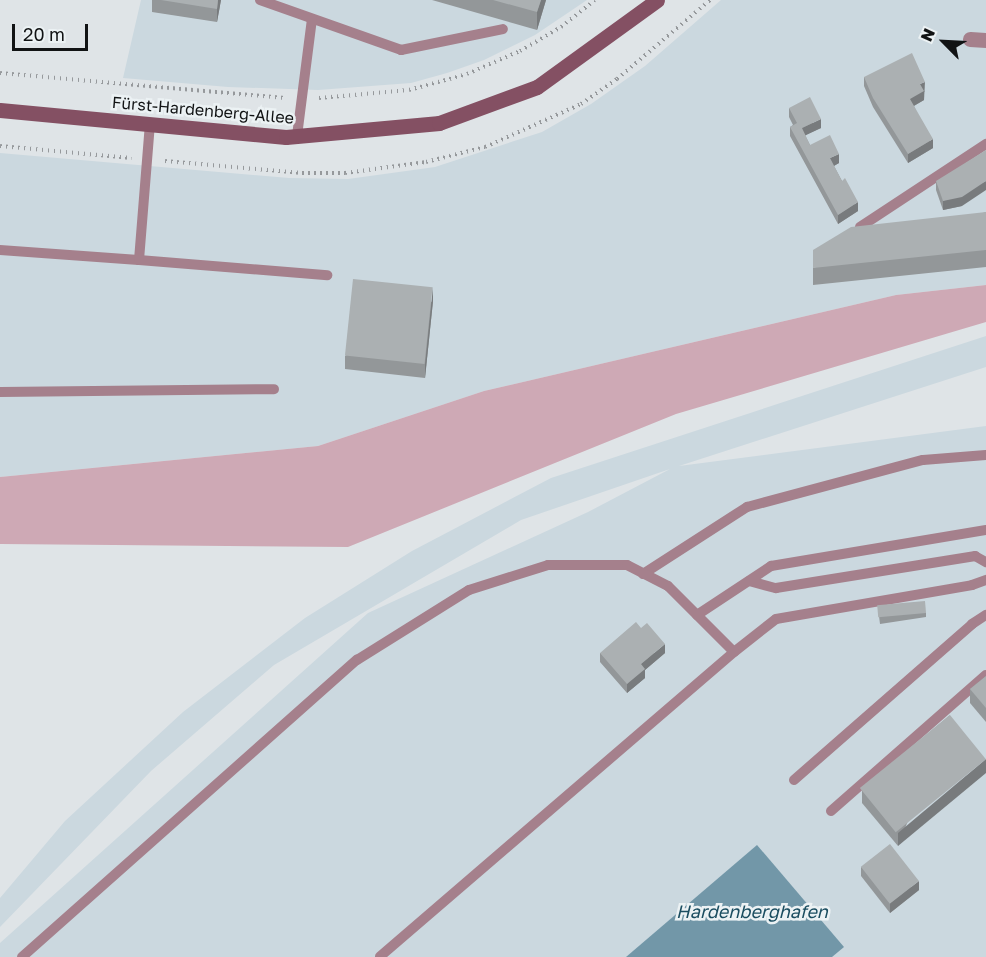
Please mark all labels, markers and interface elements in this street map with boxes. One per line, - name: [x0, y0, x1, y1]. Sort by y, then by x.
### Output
- scale bar: [15, 12, 92, 50]
- north arrow: [914, 12, 974, 72]
- text: 20 m: [23, 23, 65, 45]
- text: N: [916, 25, 939, 44]
- street label: Fürst-Hardenberg-Allee: [111, 92, 295, 128]
- water label: Hardenberghafen: [676, 900, 828, 922]

